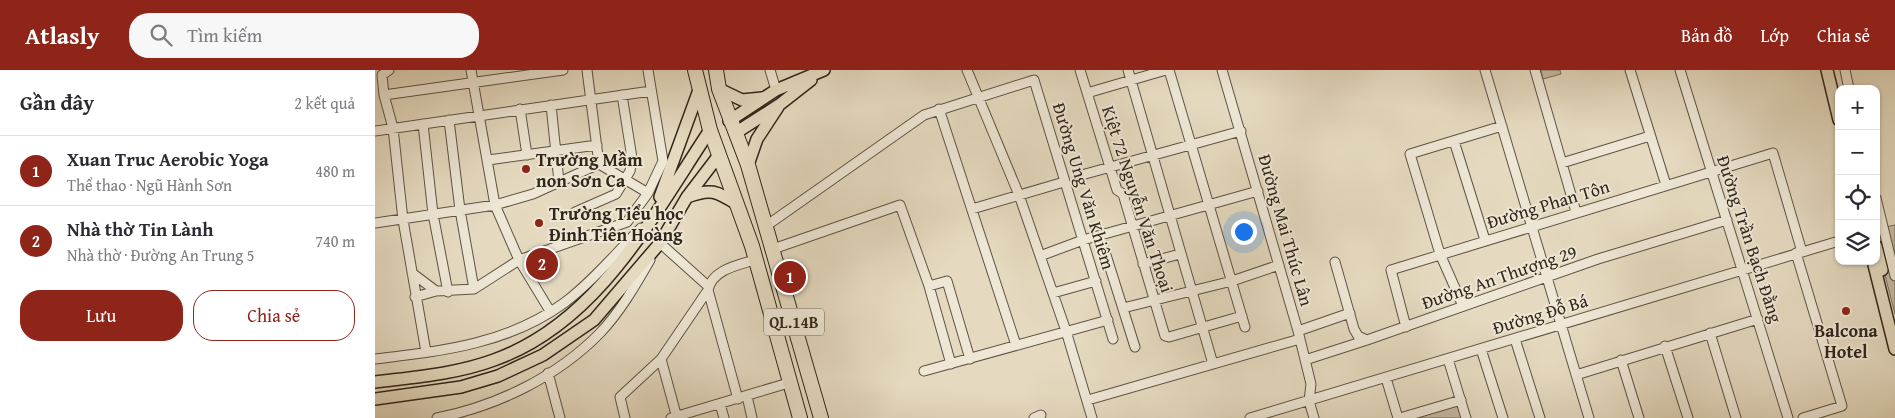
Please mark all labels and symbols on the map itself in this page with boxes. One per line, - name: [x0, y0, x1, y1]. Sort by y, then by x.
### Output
- street label: Đường Ung Văn Khiêm: [1046, 99, 1122, 273]
- street label: Kiệt 72 Nguyễn Văn Thoại: [1095, 102, 1181, 296]
- place label: Trường Mầm non Sơn Ca: [536, 146, 643, 194]
- street label: Đường Mai Thúc Lân: [1251, 151, 1321, 309]
- street label: Đường Trần Bạch Đằng: [1710, 152, 1790, 326]
- marker: Trường Mầm non Sơn Ca: [520, 163, 532, 175]
- street label: Đường Phan Tôn: [1483, 173, 1613, 235]
- place label: Trường Tiểu học Đinh Tiên Hoàng: [549, 200, 683, 248]
- marker: Trường Tiểu học Đinh Tiên Hoàng: [533, 217, 545, 229]
- your location: [1231, 219, 1257, 245]
- street label: Đường An Thượng 29: [1418, 238, 1580, 316]
- pin: 2: [526, 245, 558, 283]
- pin: 1: [774, 258, 806, 296]
- street label: Đường Đỗ Bá: [1489, 287, 1591, 341]
- marker: Balcona Hotel: [1840, 305, 1852, 317]
- road number: QL.14B: [764, 308, 824, 336]
- place label: Balcona Hotel: [1814, 317, 1879, 365]

